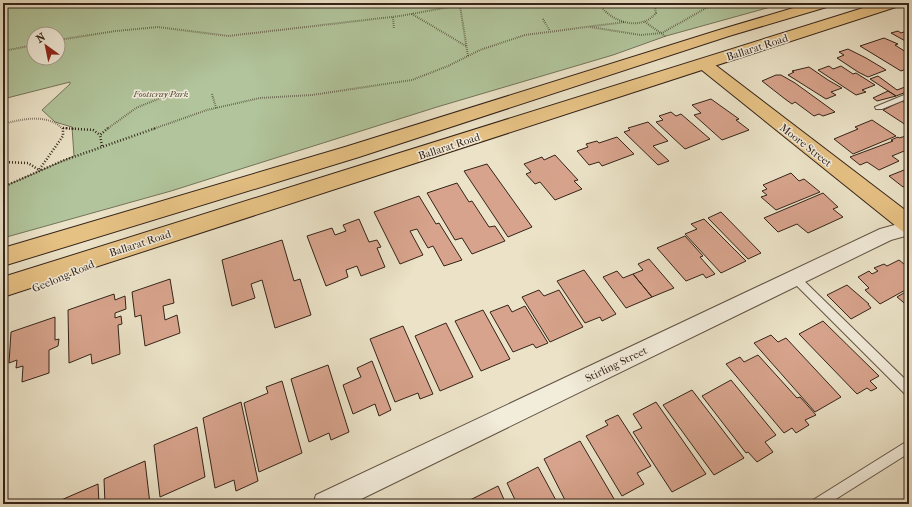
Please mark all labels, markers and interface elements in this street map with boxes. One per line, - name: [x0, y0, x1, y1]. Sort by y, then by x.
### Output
- north arrow: [26, 26, 66, 66]
- text: N: [34, 30, 48, 46]
- street label: Ballarat Road: [725, 31, 791, 64]
- park label: Footscray Park: [132, 89, 189, 99]
- street label: Moore Street: [777, 121, 834, 170]
- street label: Ballarat Road: [417, 130, 483, 163]
- street label: Ballarat Road: [108, 227, 174, 260]
- street label: Geelong Road: [30, 257, 97, 295]
- street label: Stirling Street: [583, 344, 649, 385]

